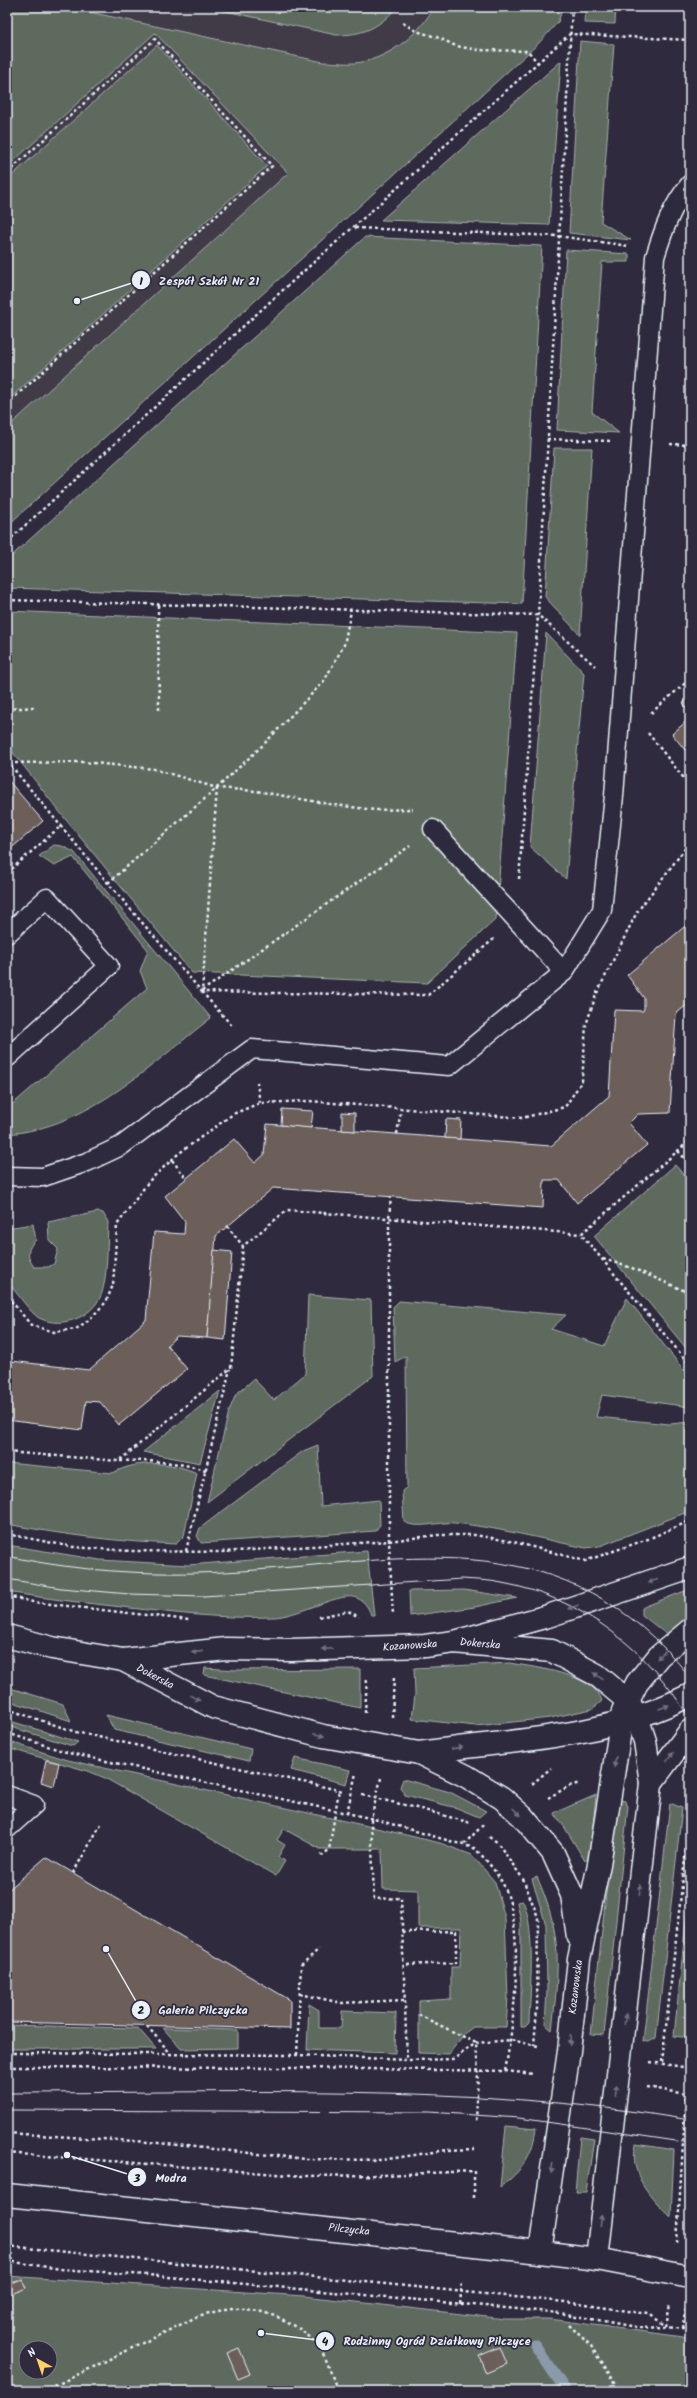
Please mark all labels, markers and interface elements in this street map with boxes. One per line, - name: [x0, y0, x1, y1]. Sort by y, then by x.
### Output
- callout: Zespół Szkół Nr 21: [131, 268, 268, 292]
- text: 1: [139, 272, 143, 291]
- text: Zespół Szkół Nr 21: [159, 272, 260, 291]
- one-way arrow: [647, 1578, 659, 1584]
- one-way arrow: [566, 1604, 578, 1610]
- street label: Dokerska: [459, 1633, 501, 1655]
- street label: Kozanowska: [382, 1635, 438, 1657]
- one-way arrow: [320, 1646, 333, 1652]
- one-way arrow: [191, 1649, 203, 1655]
- one-way arrow: [656, 1651, 666, 1660]
- street label: Dokerska: [133, 1659, 177, 1695]
- one-way arrow: [593, 1672, 603, 1680]
- one-way arrow: [189, 1695, 200, 1701]
- one-way arrow: [659, 1704, 671, 1710]
- one-way arrow: [313, 1732, 325, 1738]
- one-way arrow: [451, 1744, 463, 1750]
- one-way arrow: [666, 1752, 674, 1762]
- one-way arrow: [611, 1755, 617, 1768]
- one-way arrow: [512, 1807, 522, 1817]
- one-way arrow: [636, 1884, 643, 1896]
- street label: Kozanowska: [564, 1959, 588, 2015]
- callout: Galeria Pilczycka: [131, 1998, 256, 2022]
- text: 2: [138, 2001, 145, 2020]
- text: Galeria Pilczycka: [158, 2001, 248, 2020]
- one-way arrow: [621, 2013, 628, 2025]
- one-way arrow: [567, 2034, 573, 2046]
- one-way arrow: [613, 2085, 619, 2097]
- one-way arrow: [549, 2162, 555, 2175]
- callout: Modra: [127, 2165, 194, 2189]
- text: 3: [133, 2169, 141, 2188]
- text: Modra: [155, 2169, 187, 2188]
- one-way arrow: [598, 2214, 604, 2226]
- street label: Pilczycka: [327, 2219, 371, 2241]
- callout: Rodzinny Ogród Działkowy Pilczyce: [315, 2329, 539, 2353]
- text: 4: [322, 2332, 329, 2351]
- text: Rodzinny Ogród Działkowy Pilczyce: [343, 2332, 531, 2351]
- north arrow: [18, 2340, 58, 2380]
- text: N: [24, 2344, 41, 2362]

